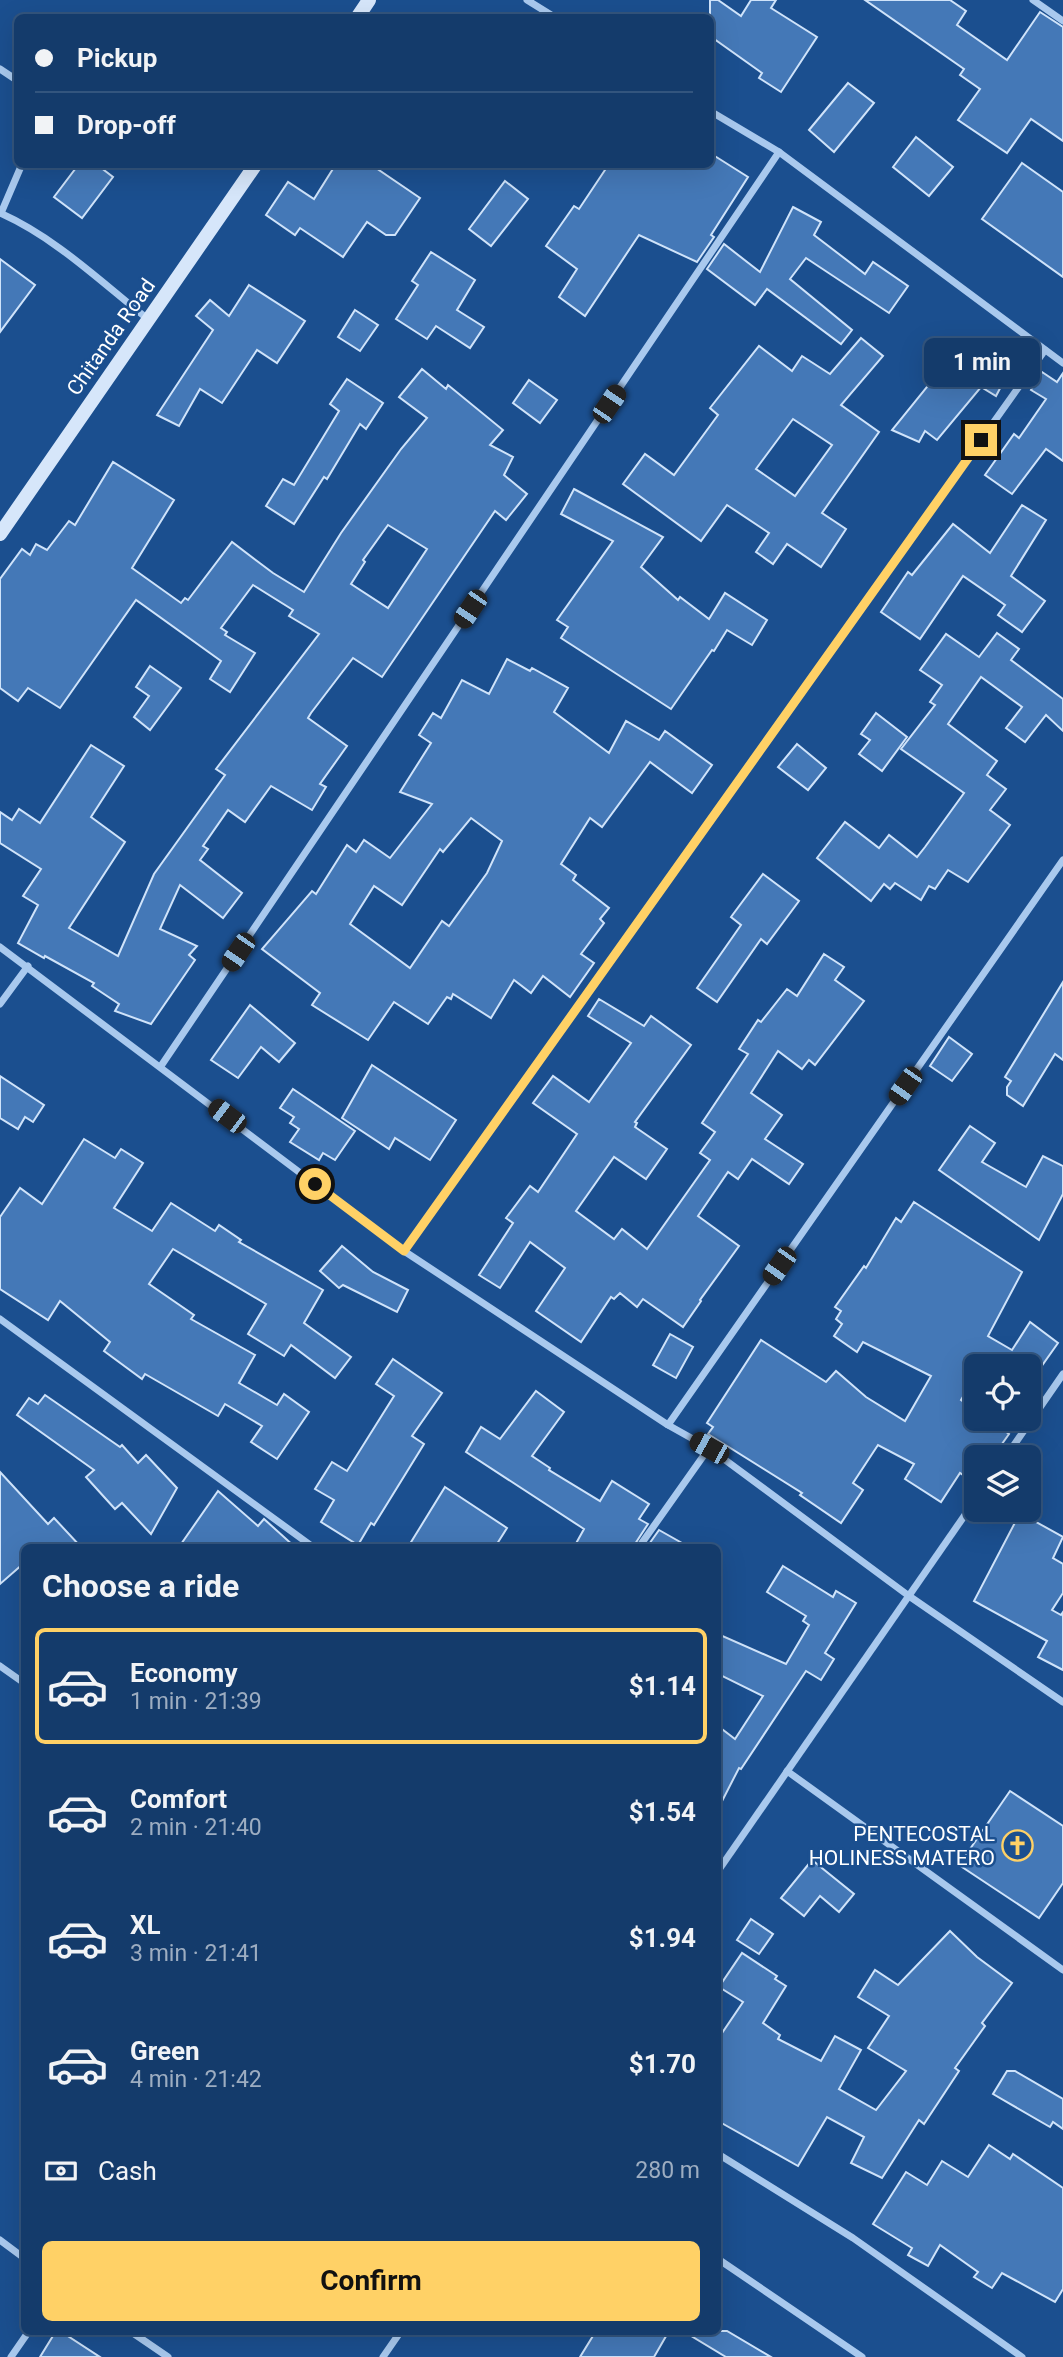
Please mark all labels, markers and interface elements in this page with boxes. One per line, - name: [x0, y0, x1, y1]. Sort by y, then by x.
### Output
- text: Pickup: [77, 43, 157, 73]
- text: Drop-off: [77, 110, 176, 140]
- street label: Chitanda Road: [62, 274, 160, 400]
- callout: 1 min: [923, 338, 1039, 388]
- text: 1 min: [953, 349, 1011, 376]
- car: [589, 381, 630, 427]
- route end: [965, 424, 997, 456]
- car: [450, 586, 491, 632]
- car: [218, 929, 259, 975]
- car: [885, 1063, 926, 1109]
- car: [204, 1095, 251, 1137]
- route start: [299, 1168, 331, 1200]
- car: [759, 1243, 800, 1289]
- map controls: [964, 1354, 1041, 1522]
- button: locate: [964, 1354, 1041, 1431]
- car: [686, 1429, 733, 1467]
- button: layers: [964, 1445, 1041, 1522]
- text: Choose a ride: [42, 1567, 239, 1605]
- icon: car: [46, 1655, 109, 1718]
- text: Economy: [130, 1658, 237, 1688]
- text: $1.14: [629, 1671, 696, 1701]
- text: 1 min · 21:39: [130, 1688, 262, 1715]
- icon: car: [46, 1781, 109, 1844]
- text: Comfort: [130, 1784, 227, 1814]
- text: $1.54: [629, 1797, 696, 1827]
- text: 2 min · 21:40: [130, 1814, 262, 1841]
- place label: PENTECOSTAL HOLINESS MATERO: [809, 1822, 995, 1870]
- church icon: PENTECOSTAL HOLINESS MATERO: [1001, 1829, 1035, 1863]
- icon: car: [46, 1907, 109, 1970]
- text: XL: [130, 1910, 161, 1940]
- text: $1.94: [629, 1923, 696, 1953]
- text: 3 min · 21:41: [130, 1940, 262, 1967]
- icon: car: [46, 2033, 109, 2096]
- text: Green: [130, 2036, 200, 2066]
- text: $1.70: [629, 2049, 696, 2079]
- text: 4 min · 21:42: [130, 2066, 262, 2093]
- icon: cash: [42, 2152, 80, 2190]
- text: Cash: [98, 2156, 157, 2186]
- text: 280 m: [635, 2157, 700, 2184]
- button: Confirm: [42, 2241, 700, 2321]

